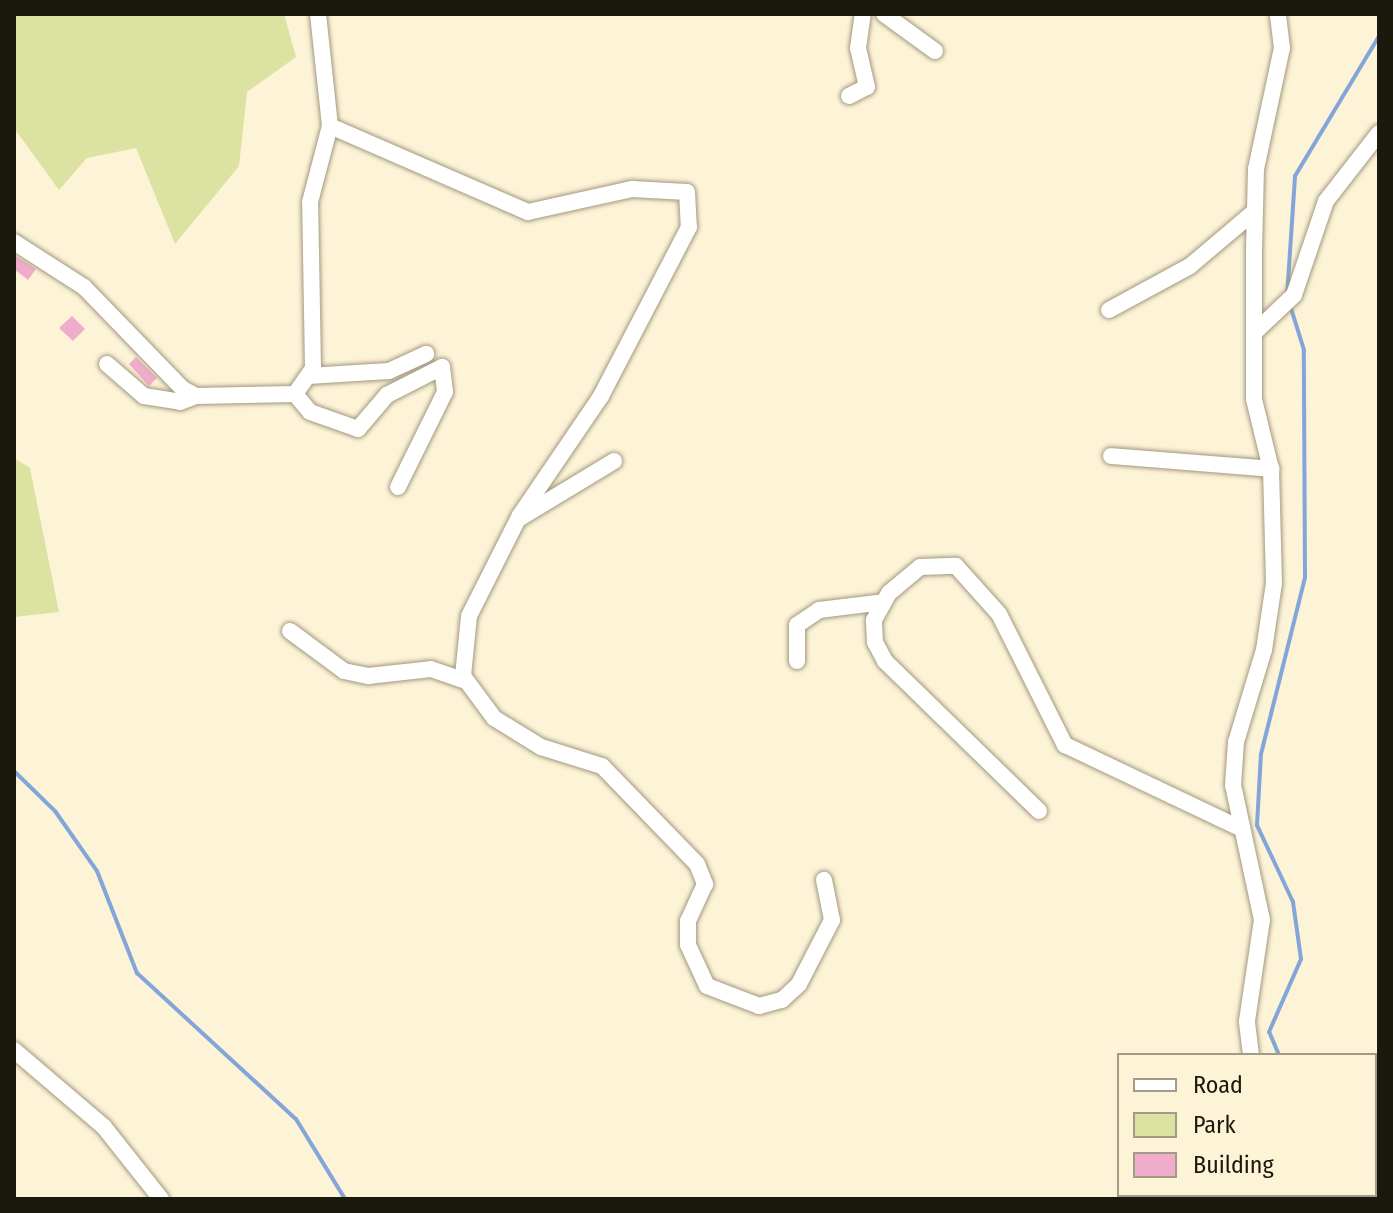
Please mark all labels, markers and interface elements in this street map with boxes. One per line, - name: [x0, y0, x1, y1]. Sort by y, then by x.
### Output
- legend: [1117, 1053, 1377, 1197]
- text: Road: [1193, 1071, 1243, 1099]
- text: Park: [1193, 1111, 1236, 1139]
- text: Building: [1193, 1151, 1274, 1179]

